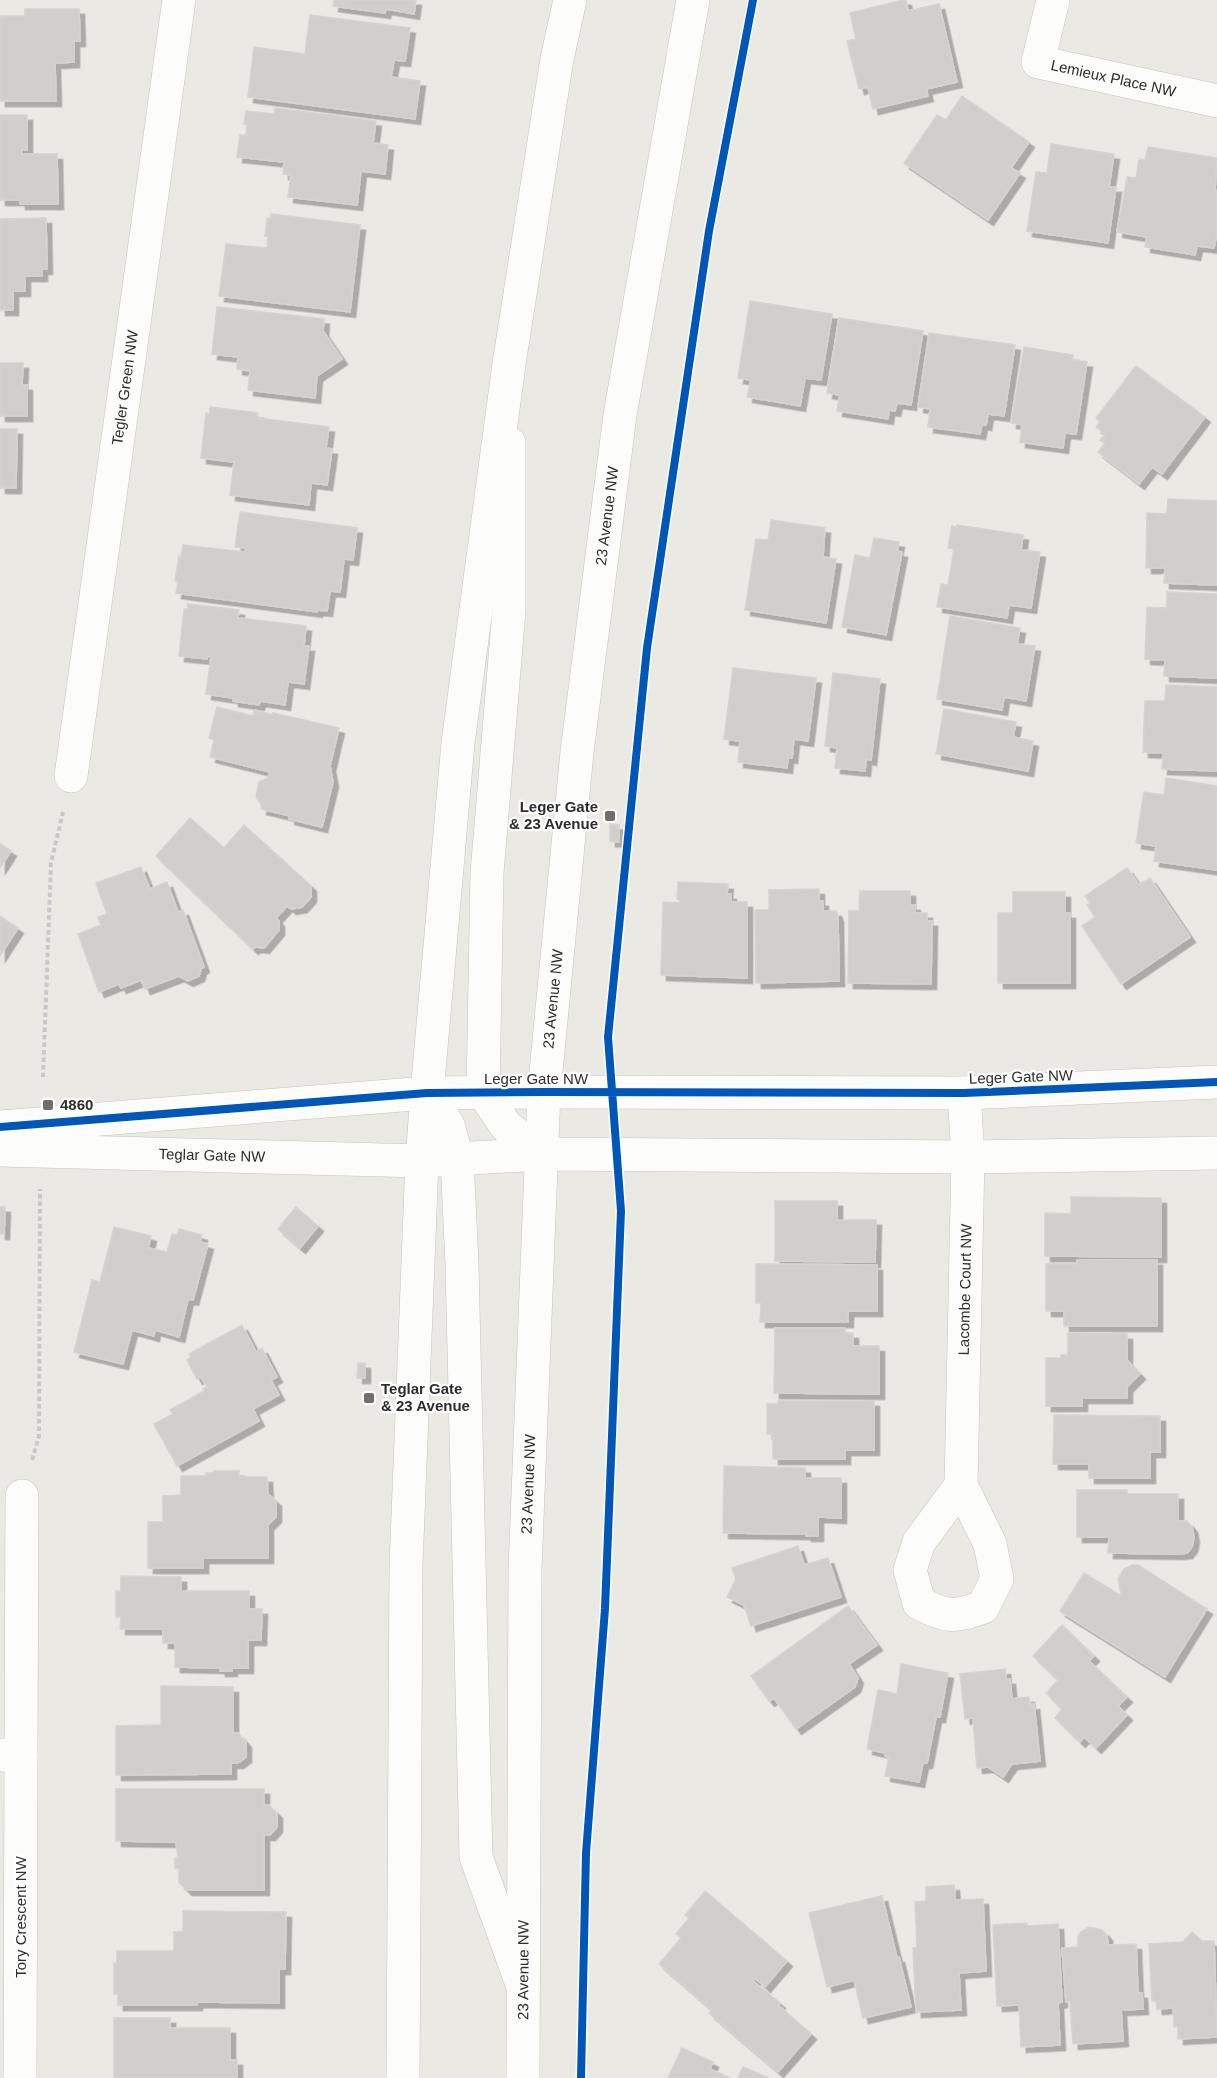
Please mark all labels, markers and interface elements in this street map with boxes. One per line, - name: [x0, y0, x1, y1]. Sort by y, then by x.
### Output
- street label: Lemieux Place NW: [1049, 56, 1179, 100]
- street label: Tegler Green NW: [108, 328, 141, 446]
- street label: 23 Avenue NW: [592, 464, 621, 566]
- place label: Leger Gate & 23 Avenue: [509, 798, 598, 832]
- marker: Leger Gate & 23 Avenue: [603, 809, 617, 823]
- street label: 23 Avenue NW: [539, 947, 566, 1049]
- street label: Leger Gate NW: [969, 1066, 1074, 1087]
- street label: Leger Gate NW: [484, 1070, 589, 1087]
- place label: 4860: [60, 1096, 93, 1113]
- marker: 4860: [41, 1098, 55, 1112]
- street label: Teglar Gate NW: [158, 1145, 266, 1165]
- street label: Lacombe Court NW: [955, 1223, 975, 1356]
- place label: Teglar Gate & 23 Avenue: [381, 1380, 470, 1414]
- marker: Teglar Gate & 23 Avenue: [362, 1391, 376, 1405]
- street label: 23 Avenue NW: [517, 1433, 538, 1534]
- street label: Tory Crescent NW: [12, 1855, 29, 1978]
- street label: 23 Avenue NW: [514, 1919, 532, 2020]

